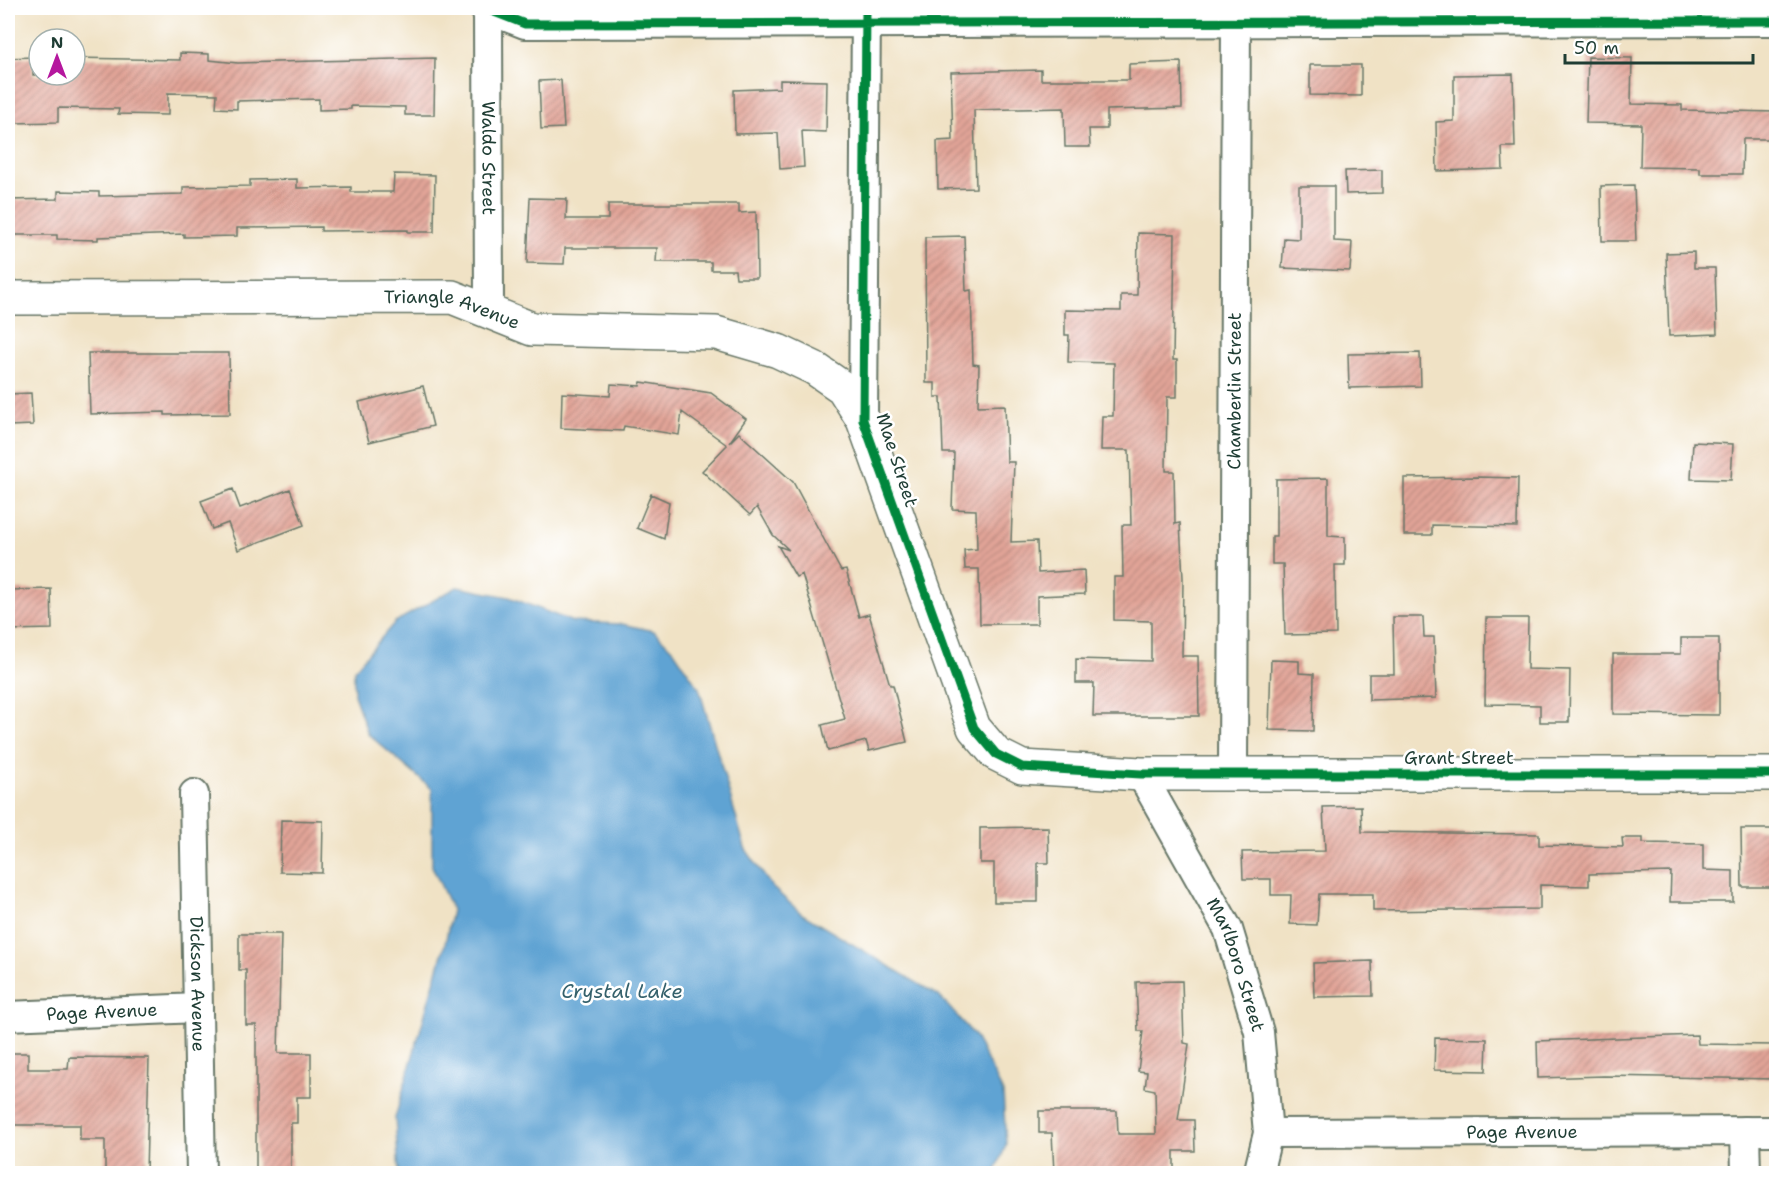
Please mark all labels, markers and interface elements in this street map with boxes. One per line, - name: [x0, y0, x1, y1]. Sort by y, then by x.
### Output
- north arrow: [27, 27, 87, 87]
- scale bar: [1565, 27, 1752, 65]
- text: N: [51, 32, 63, 53]
- text: 50 m: [1574, 36, 1619, 60]
- street label: Waldo Street: [476, 101, 501, 215]
- street label: Triangle Avenue: [384, 285, 524, 335]
- street label: Chamberlin Street: [1222, 312, 1247, 470]
- street label: Mae Street: [871, 410, 924, 510]
- street label: Grant Street: [1404, 746, 1514, 770]
- street label: Marlboro Street: [1201, 893, 1270, 1035]
- street label: Dickson Avenue: [184, 916, 211, 1052]
- water label: Crystal Lake: [561, 978, 683, 1004]
- street label: Page Avenue: [46, 998, 158, 1026]
- street label: Page Avenue: [1466, 1120, 1578, 1144]

